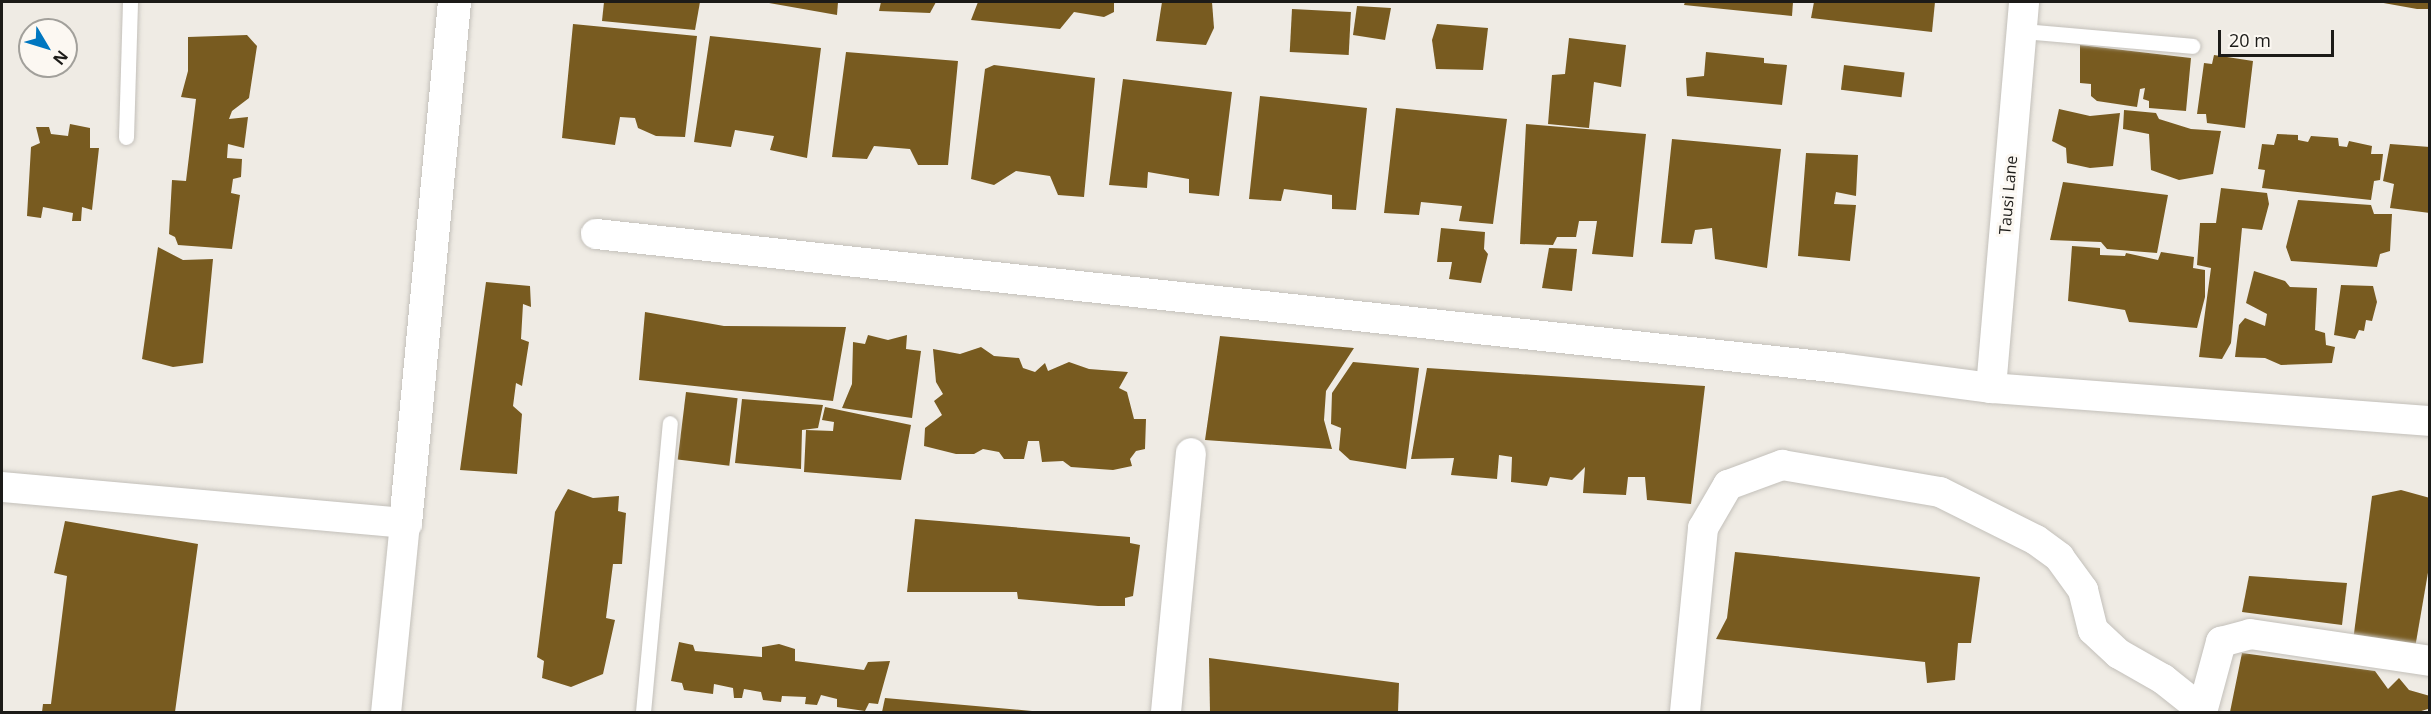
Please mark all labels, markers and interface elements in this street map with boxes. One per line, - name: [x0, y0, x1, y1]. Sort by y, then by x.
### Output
- north arrow: [18, 18, 78, 78]
- scale bar: [2221, 18, 2336, 56]
- text: 20 m: [2229, 28, 2271, 52]
- text: N: [48, 46, 73, 70]
- street label: Tausi Lane: [1995, 155, 2021, 235]

